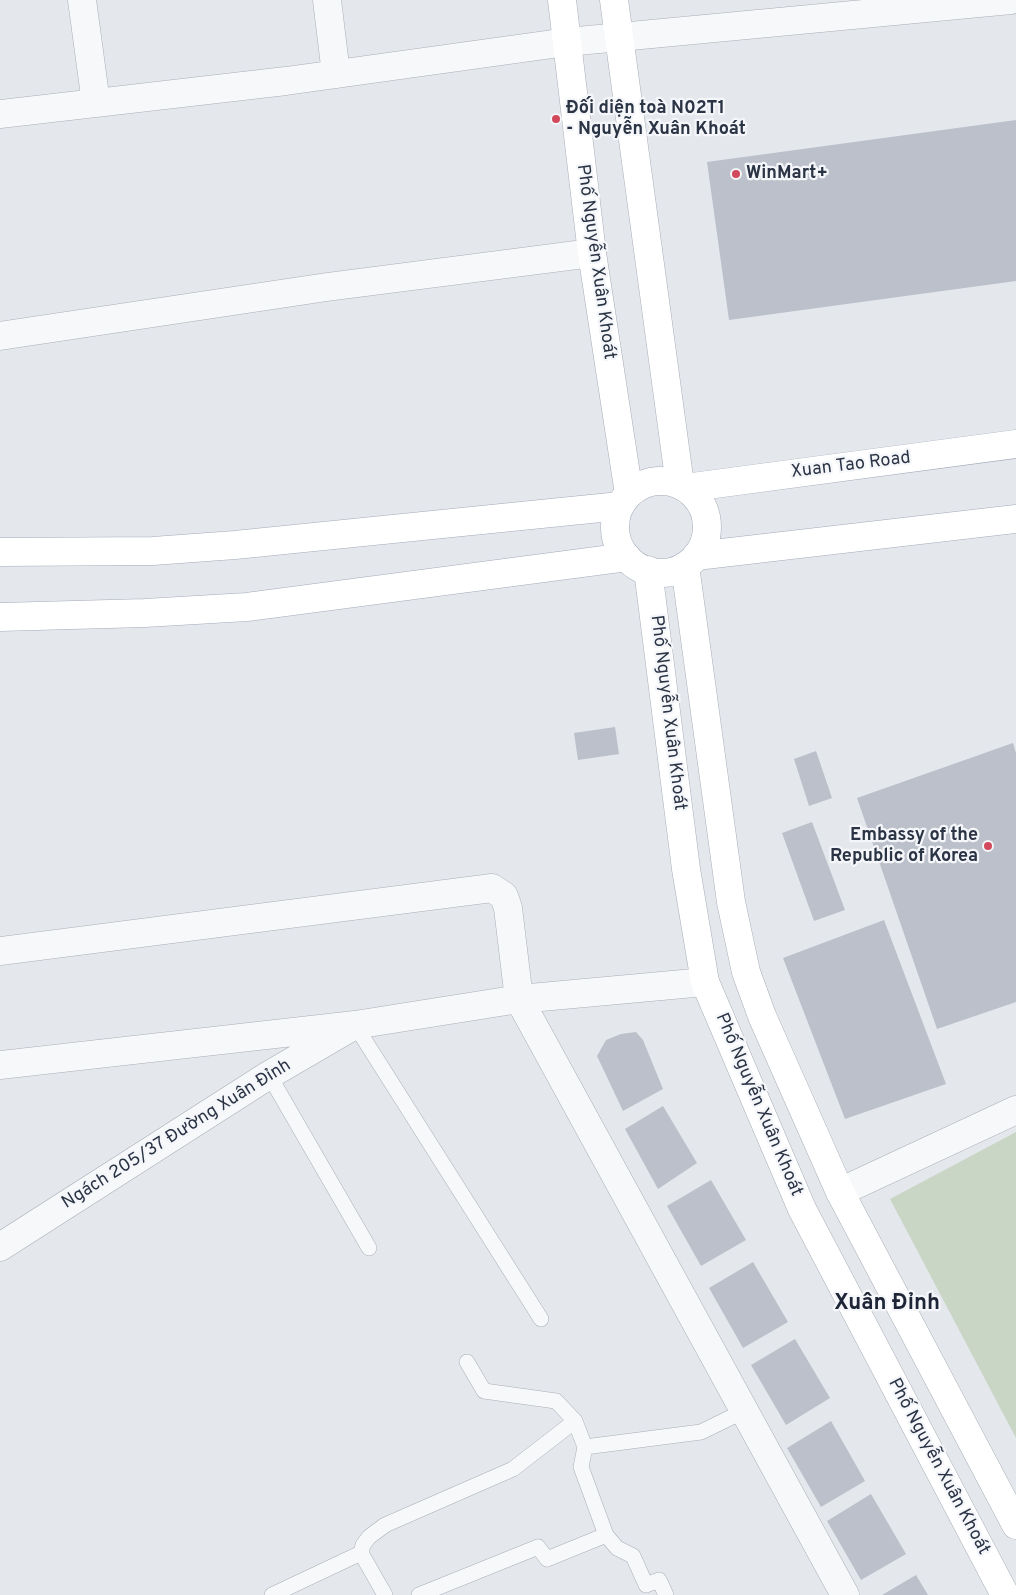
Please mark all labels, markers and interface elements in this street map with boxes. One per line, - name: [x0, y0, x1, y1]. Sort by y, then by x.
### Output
- place label: Đối diện toà N02T1 - Nguyễn Xuân Khoát: [566, 98, 746, 140]
- marker: Đối diện toà N02T1 - Nguyễn Xuân Khoát: [550, 113, 562, 125]
- street label: Phố Nguyễn Xuân Khoát: [571, 163, 619, 361]
- place label: WinMart+: [746, 163, 828, 185]
- marker: WinMart+: [730, 168, 742, 180]
- street label: Xuan Tao Road: [790, 448, 912, 484]
- street label: Phố Nguyễn Xuân Khoát: [644, 614, 690, 812]
- place label: Embassy of the Republic of Korea: [830, 825, 978, 868]
- marker: Embassy of the Republic of Korea: [982, 840, 994, 852]
- street label: Phố Nguyễn Xuân Khoát: [710, 1010, 806, 1200]
- street label: Ngách 205/37 Đường Xuân Đỉnh: [59, 1055, 295, 1215]
- district label: Xuân Đỉnh: [834, 1292, 940, 1318]
- street label: Phố Nguyễn Xuân Khoát: [882, 1375, 994, 1559]

